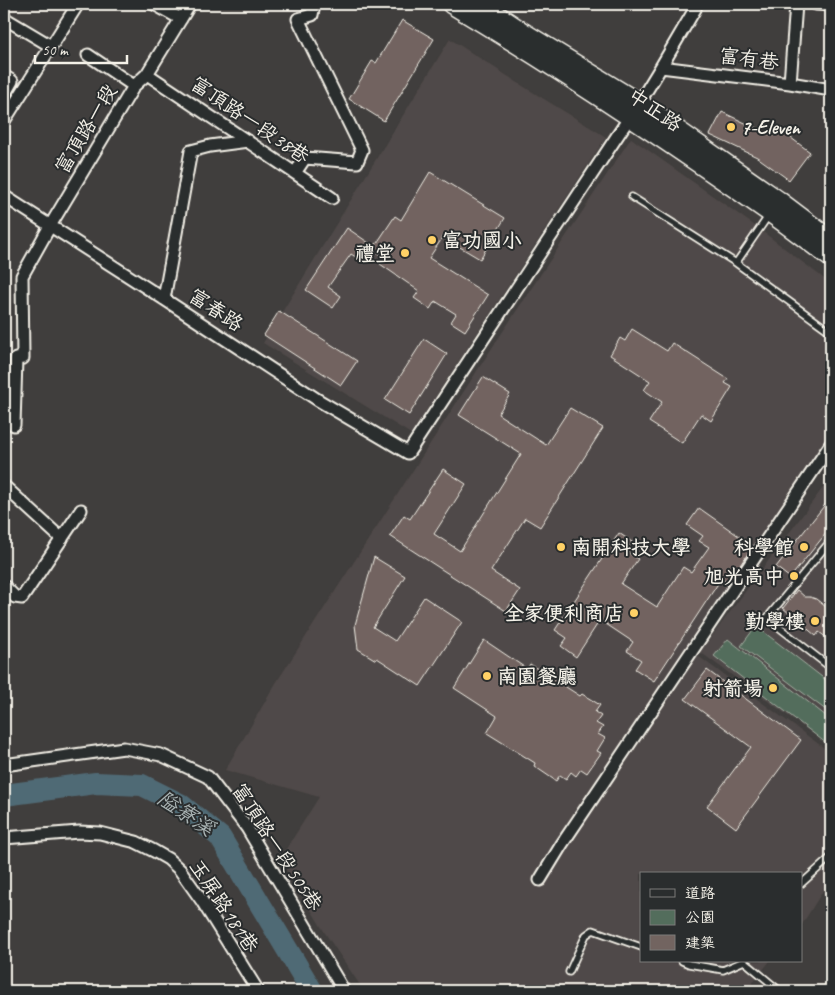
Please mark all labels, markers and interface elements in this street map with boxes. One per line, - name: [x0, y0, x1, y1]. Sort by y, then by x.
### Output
- scale bar: [35, 32, 128, 64]
- text: 50 m: [42, 41, 69, 60]
- street label: 富有巷: [718, 43, 781, 75]
- street label: 富頂路一段38巷: [186, 71, 315, 170]
- street label: 富頂路一段: [50, 80, 122, 178]
- street label: 中正路: [623, 83, 688, 138]
- place label: 7-Eleven: [741, 115, 802, 140]
- marker: 7-Eleven: [725, 121, 737, 133]
- place label: 富功國小: [442, 228, 522, 253]
- marker: 富功國小: [426, 234, 438, 246]
- place label: 禮堂: [355, 241, 395, 266]
- marker: 禮堂: [399, 247, 411, 259]
- street label: 富春路: [184, 283, 249, 337]
- place label: 南開科技大學: [571, 535, 691, 560]
- place label: 科學館: [734, 535, 794, 560]
- marker: 南開科技大學: [555, 541, 567, 553]
- marker: 科學館: [798, 541, 810, 553]
- place label: 旭光高中: [704, 564, 784, 589]
- marker: 旭光高中: [788, 570, 800, 582]
- place label: 全家便利商店: [504, 601, 624, 626]
- marker: 全家便利商店: [628, 607, 640, 619]
- place label: 勤學樓: [745, 609, 805, 634]
- marker: 勤學樓: [809, 615, 821, 627]
- place label: 南園餐廳: [497, 664, 577, 689]
- marker: 南園餐廳: [481, 670, 493, 682]
- place label: 射箭場: [703, 676, 763, 701]
- marker: 射箭場: [767, 682, 779, 694]
- street label: 富頂路一段505巷: [226, 779, 328, 916]
- water label: 隘寮溪: [153, 785, 220, 842]
- street label: 玉屏路181巷: [184, 855, 265, 958]
- legend: [640, 872, 802, 962]
- text: 道路: [685, 884, 715, 903]
- text: 公園: [685, 908, 715, 927]
- text: 建築: [685, 934, 715, 953]

